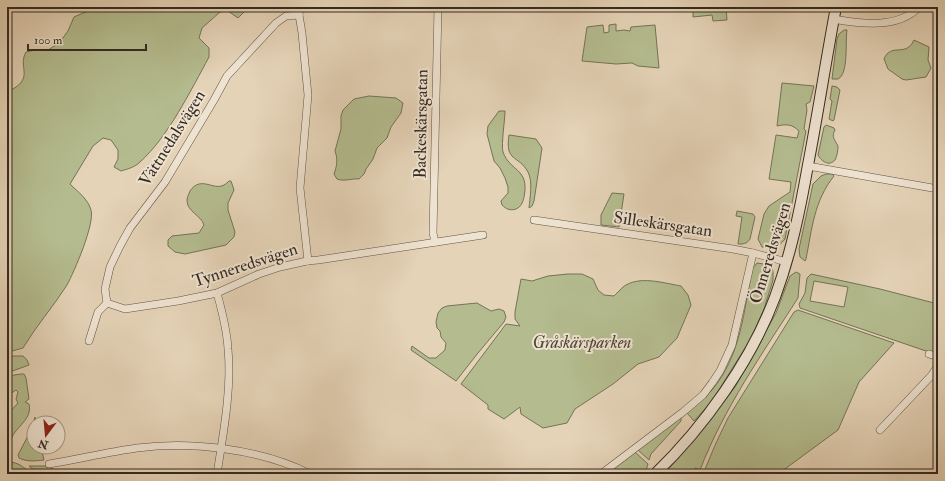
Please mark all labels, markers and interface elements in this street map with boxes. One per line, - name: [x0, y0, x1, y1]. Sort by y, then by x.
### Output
- scale bar: [28, 26, 146, 52]
- text: 100 m: [34, 33, 63, 48]
- street label: Backeskärsgatan: [410, 69, 432, 179]
- street label: Vättnedalsvägen: [134, 86, 210, 190]
- street label: Önneredsvägen: [744, 199, 795, 306]
- street label: Silleskärsgatan: [612, 207, 714, 241]
- street label: Tynneredsvägen: [190, 238, 301, 293]
- park label: Gråskärsparken: [533, 332, 631, 353]
- north arrow: [26, 415, 66, 455]
- text: N: [36, 436, 51, 452]

